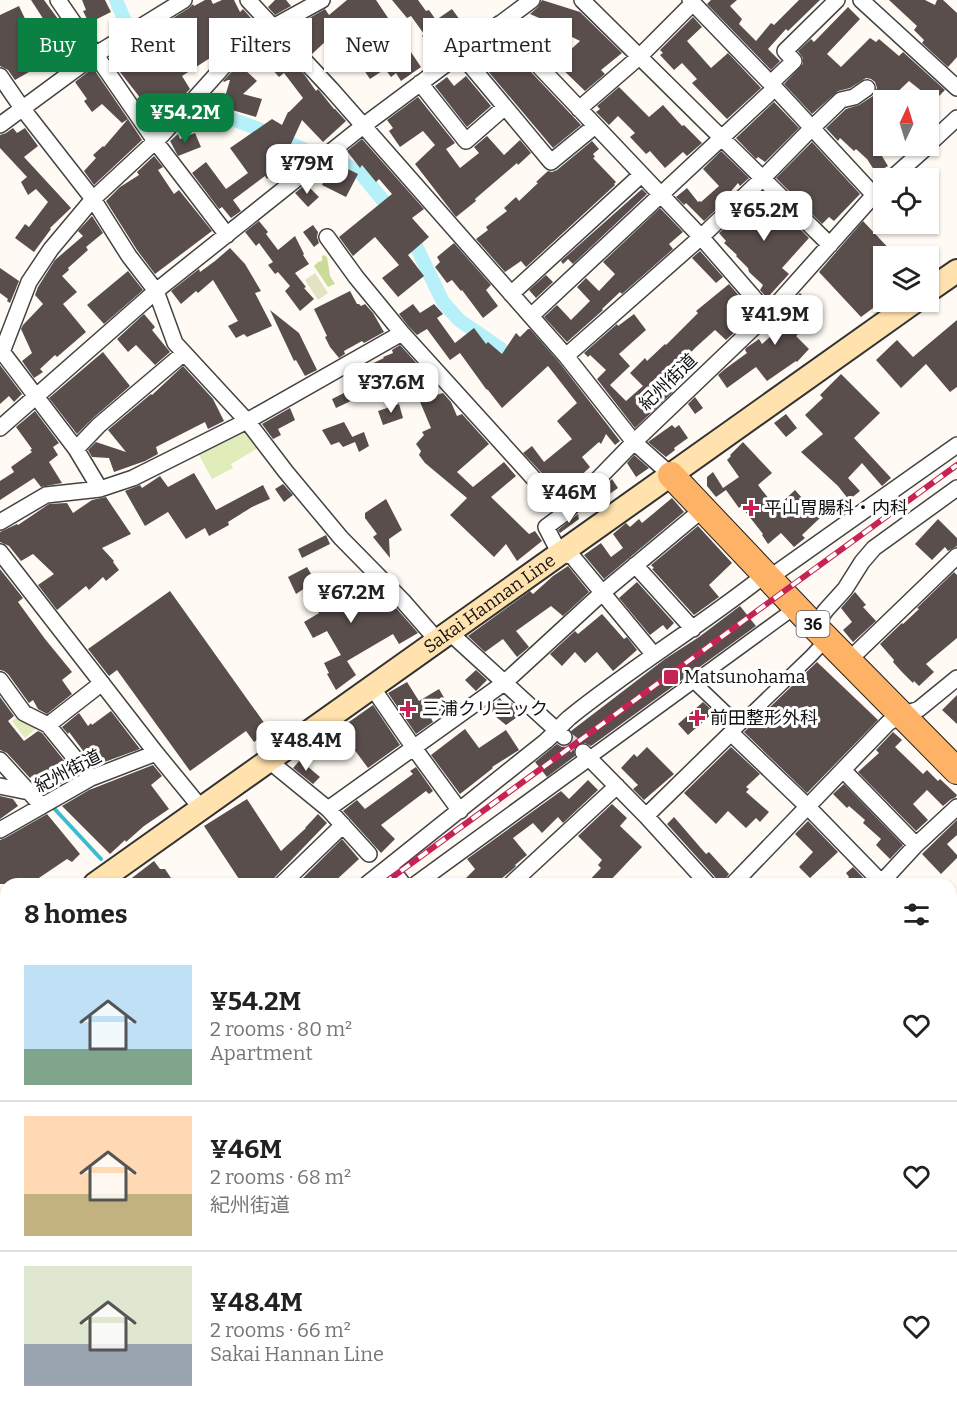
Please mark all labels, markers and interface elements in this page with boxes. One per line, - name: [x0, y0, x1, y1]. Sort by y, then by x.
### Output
- chip: Buy: [18, 18, 97, 72]
- chip: Rent: [109, 18, 197, 72]
- chip: Filters: [209, 18, 312, 72]
- chip: New: [324, 18, 411, 72]
- chip: Apartment: [423, 18, 572, 72]
- north arrow: [873, 90, 939, 156]
- map controls: [873, 90, 939, 312]
- pin: ¥54.2M: [136, 93, 234, 144]
- text: ¥54.2M: [150, 100, 220, 124]
- pin: ¥79M: [271, 144, 343, 195]
- text: ¥79M: [280, 151, 334, 175]
- button: locate: [873, 168, 939, 234]
- pin: ¥65.2M: [715, 191, 813, 242]
- text: ¥65.2M: [729, 198, 799, 222]
- button: layers: [873, 246, 939, 312]
- pin: ¥41.9M: [726, 295, 824, 346]
- text: ¥41.9M: [741, 302, 809, 326]
- street label: 紀州街道: [634, 349, 702, 415]
- pin: ¥37.6M: [342, 363, 440, 414]
- text: ¥37.6M: [357, 370, 425, 394]
- pin: ¥46M: [533, 473, 605, 524]
- text: ¥46M: [541, 480, 597, 504]
- place label: 平山胃腸科・内科: [764, 497, 908, 519]
- marker: 平山胃腸科・内科: [742, 499, 760, 517]
- street label: Sakai Hannan Line: [419, 549, 560, 658]
- pin: ¥67.2M: [302, 573, 400, 624]
- text: ¥67.2M: [317, 580, 385, 604]
- road number: 36: [796, 611, 830, 637]
- place label: Matsunohama: [684, 666, 806, 688]
- marker: Matsunohama: [662, 668, 680, 686]
- place label: 三浦クリニック: [422, 698, 548, 720]
- marker: 三浦クリニック: [399, 700, 417, 718]
- place label: 前田整形外科: [710, 707, 818, 729]
- marker: 前田整形外科: [688, 709, 706, 727]
- pin: ¥48.4M: [257, 721, 355, 772]
- text: ¥48.4M: [270, 728, 342, 752]
- street label: 紀州街道: [31, 745, 105, 797]
- icon: filters: [900, 898, 933, 931]
- text: 8 homes: [24, 899, 128, 930]
- text: ¥54.2M: [210, 986, 301, 1017]
- icon: home: [72, 989, 144, 1061]
- icon: heart: [900, 1009, 933, 1042]
- text: 2 rooms · 80 m²: [210, 1017, 352, 1041]
- text: Apartment: [210, 1041, 313, 1065]
- text: ¥46M: [210, 1134, 282, 1165]
- icon: home: [72, 1140, 144, 1212]
- icon: heart: [900, 1160, 933, 1193]
- text: 2 rooms · 68 m²: [210, 1165, 351, 1189]
- text: 紀州街道: [210, 1193, 290, 1217]
- text: ¥48.4M: [210, 1287, 303, 1318]
- icon: home: [72, 1290, 144, 1362]
- icon: heart: [900, 1310, 933, 1343]
- text: 2 rooms · 66 m²: [210, 1318, 351, 1342]
- text: Sakai Hannan Line: [210, 1342, 384, 1366]

